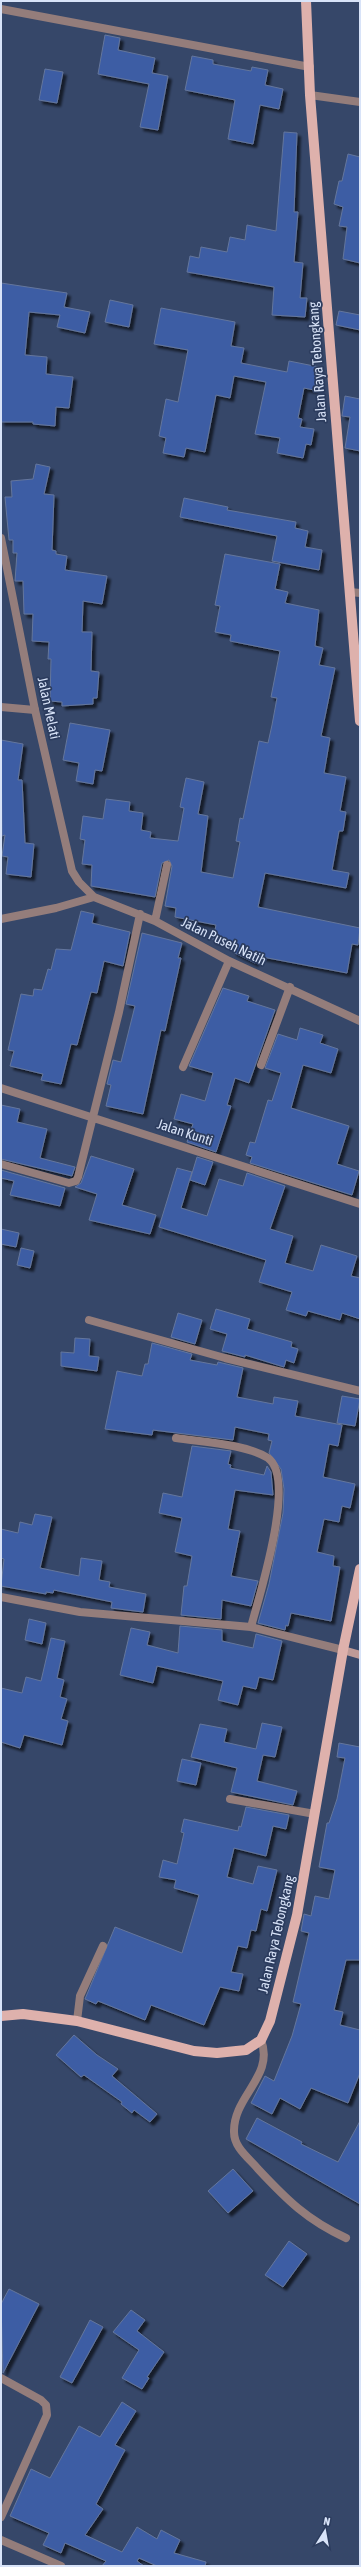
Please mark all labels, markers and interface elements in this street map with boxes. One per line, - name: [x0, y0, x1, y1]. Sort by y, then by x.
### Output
- street label: Jalan Raya Tebongkang: [305, 301, 329, 423]
- street label: Jalan Melati: [35, 675, 63, 741]
- street label: Jalan Puseh Natih: [179, 914, 269, 968]
- street label: Jalan Kunti: [155, 1116, 215, 1148]
- street label: Jalan Raya Tebongkang: [255, 1873, 297, 1995]
- north arrow: [305, 2511, 345, 2551]
- text: N: [323, 2515, 331, 2528]

